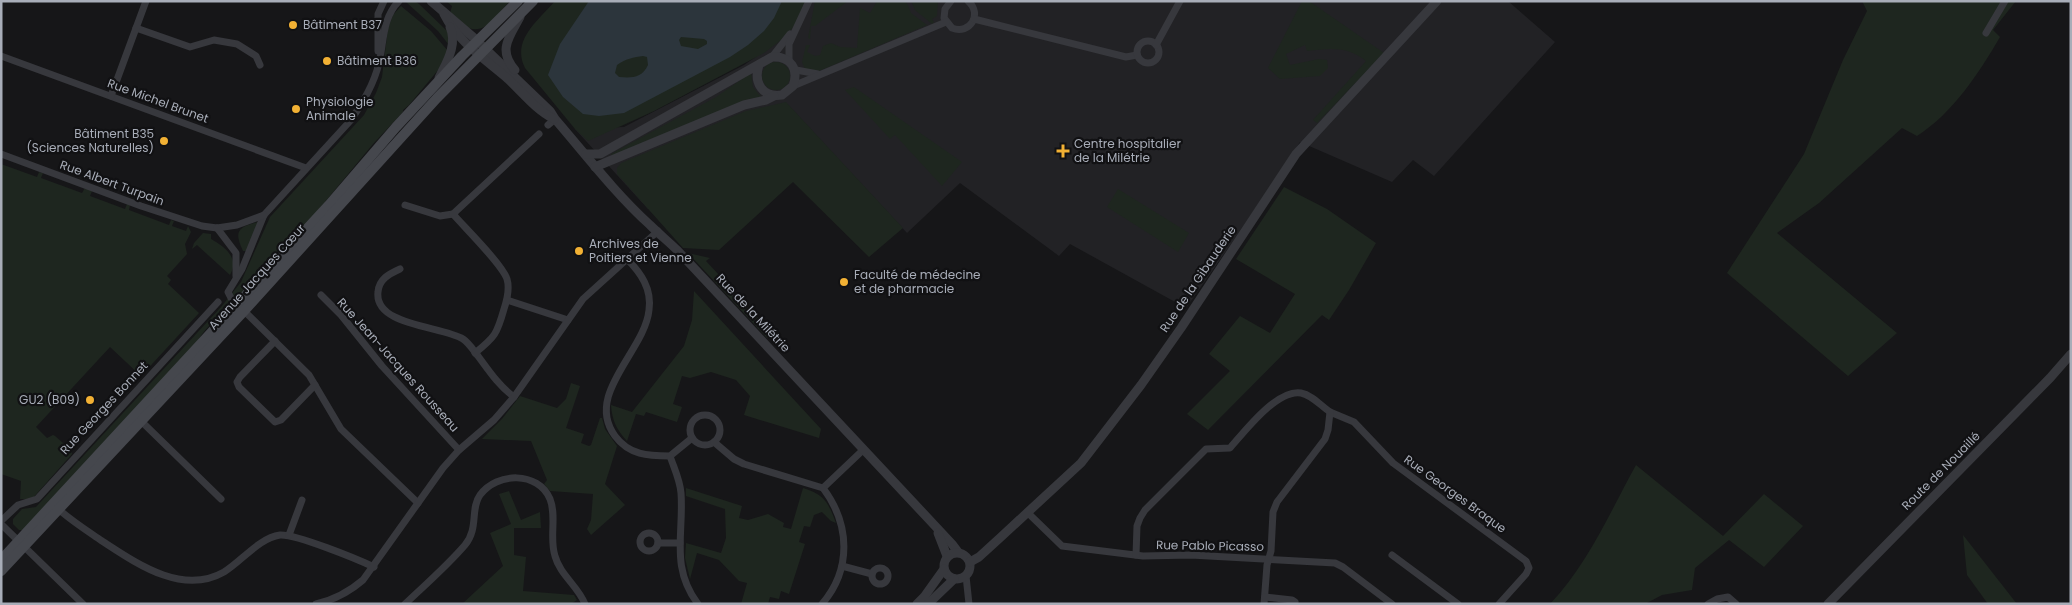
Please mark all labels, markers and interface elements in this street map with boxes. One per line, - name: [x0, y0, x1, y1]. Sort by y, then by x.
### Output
- place label: Bâtiment B37: [303, 16, 382, 33]
- marker: Bâtiment B37: [287, 19, 299, 31]
- place label: Bâtiment B36: [337, 52, 417, 69]
- marker: Bâtiment B36: [321, 55, 333, 67]
- street label: Rue Michel Brunet: [105, 74, 211, 127]
- place label: Physiologie Animale: [306, 93, 373, 124]
- marker: Physiologie Animale: [290, 103, 302, 115]
- place label: Bâtiment B35 (Sciences Naturelles): [26, 125, 154, 156]
- marker: Bâtiment B35 (Sciences Naturelles): [158, 135, 170, 147]
- place label: Centre hospitalier de la Milétrie: [1074, 135, 1181, 166]
- marker: Centre hospitalier de la Milétrie: [1056, 144, 1070, 158]
- street label: Rue Albert Turpain: [58, 156, 167, 209]
- street label: Avenue Jacques Cœur: [204, 220, 309, 333]
- street label: Rue de la Gibauderie: [1156, 222, 1240, 335]
- place label: Archives de Poitiers et Vienne: [589, 235, 692, 266]
- marker: Archives de Poitiers et Vienne: [573, 245, 585, 257]
- place label: Faculté de médecine et de pharmacie: [854, 266, 981, 297]
- street label: Rue de la Milétrie: [713, 270, 794, 356]
- marker: Faculté de médecine et de pharmacie: [838, 276, 850, 288]
- street label: Rue Jean-Jacques Rousseau: [334, 294, 463, 435]
- street label: Rue Georges Bonnet: [56, 357, 151, 458]
- place label: GU2 (B09): [19, 391, 80, 408]
- marker: GU2 (B09): [84, 394, 96, 406]
- street label: Route de Nouaillé: [1898, 428, 1984, 514]
- street label: Rue Georges Braque: [1401, 451, 1510, 537]
- street label: Rue Pablo Picasso: [1156, 536, 1265, 555]

